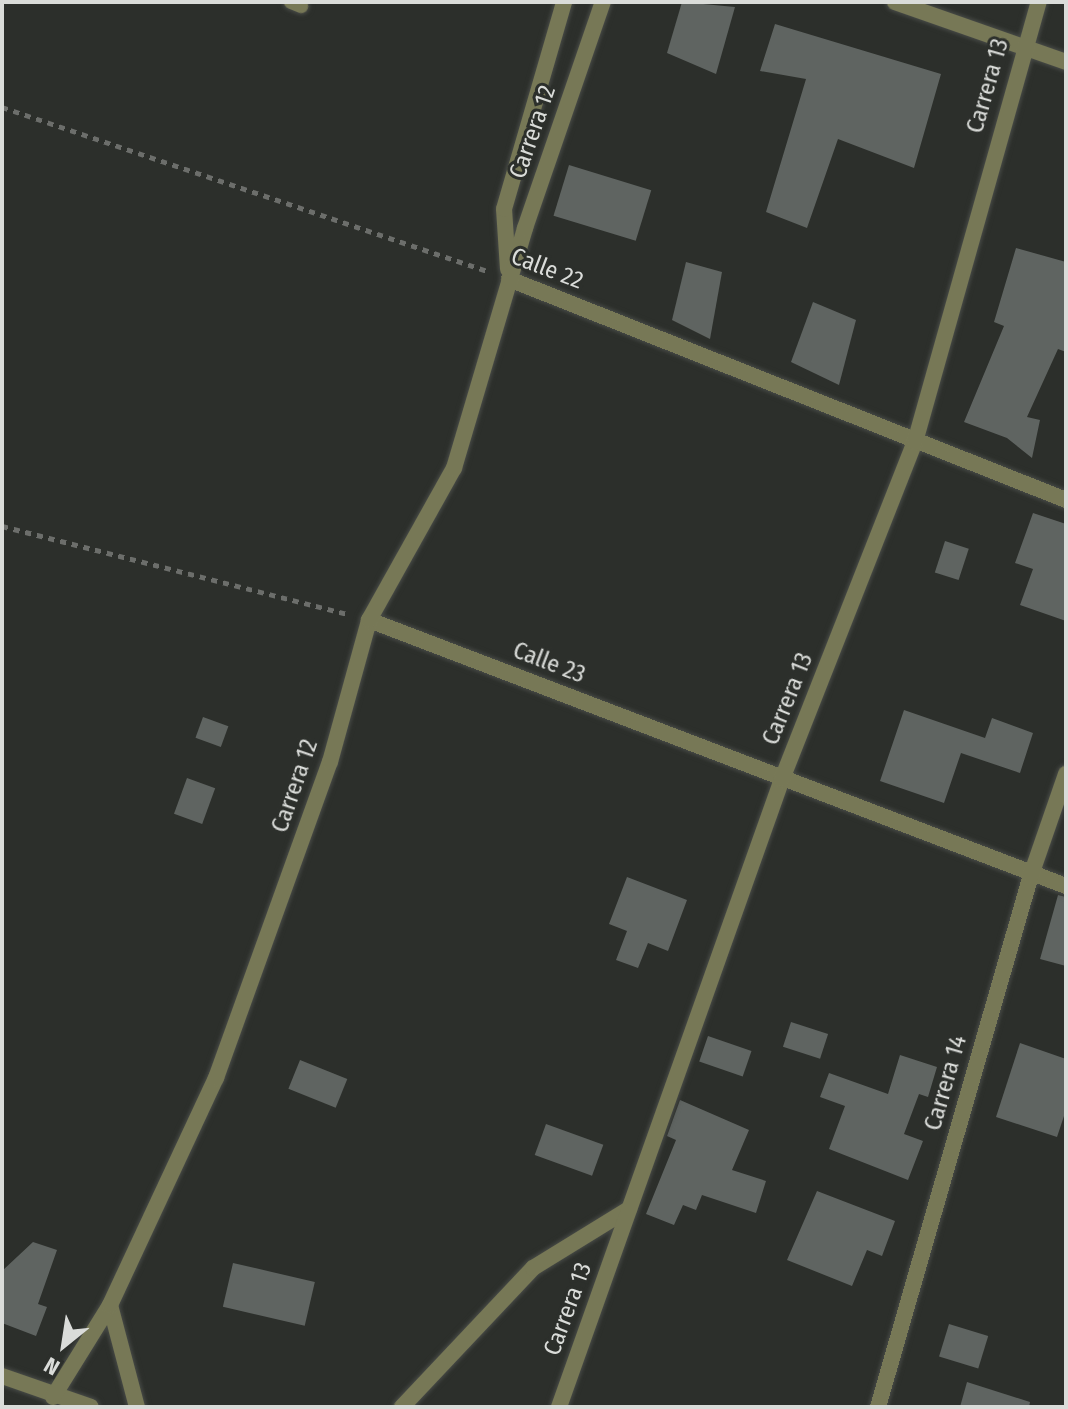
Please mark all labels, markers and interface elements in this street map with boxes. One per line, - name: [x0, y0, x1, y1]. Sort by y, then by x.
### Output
- street label: Carrera 13: [961, 35, 1015, 137]
- street label: Carrera 12: [504, 82, 562, 182]
- street label: Calle 22: [507, 242, 587, 296]
- street label: Calle 23: [509, 636, 589, 690]
- street label: Carrera 13: [757, 649, 819, 749]
- street label: Carrera 12: [266, 736, 324, 836]
- street label: Carrera 14: [919, 1032, 973, 1134]
- street label: Carrera 13: [538, 1259, 598, 1359]
- north arrow: [24, 1305, 104, 1385]
- text: N: [39, 1351, 64, 1381]

